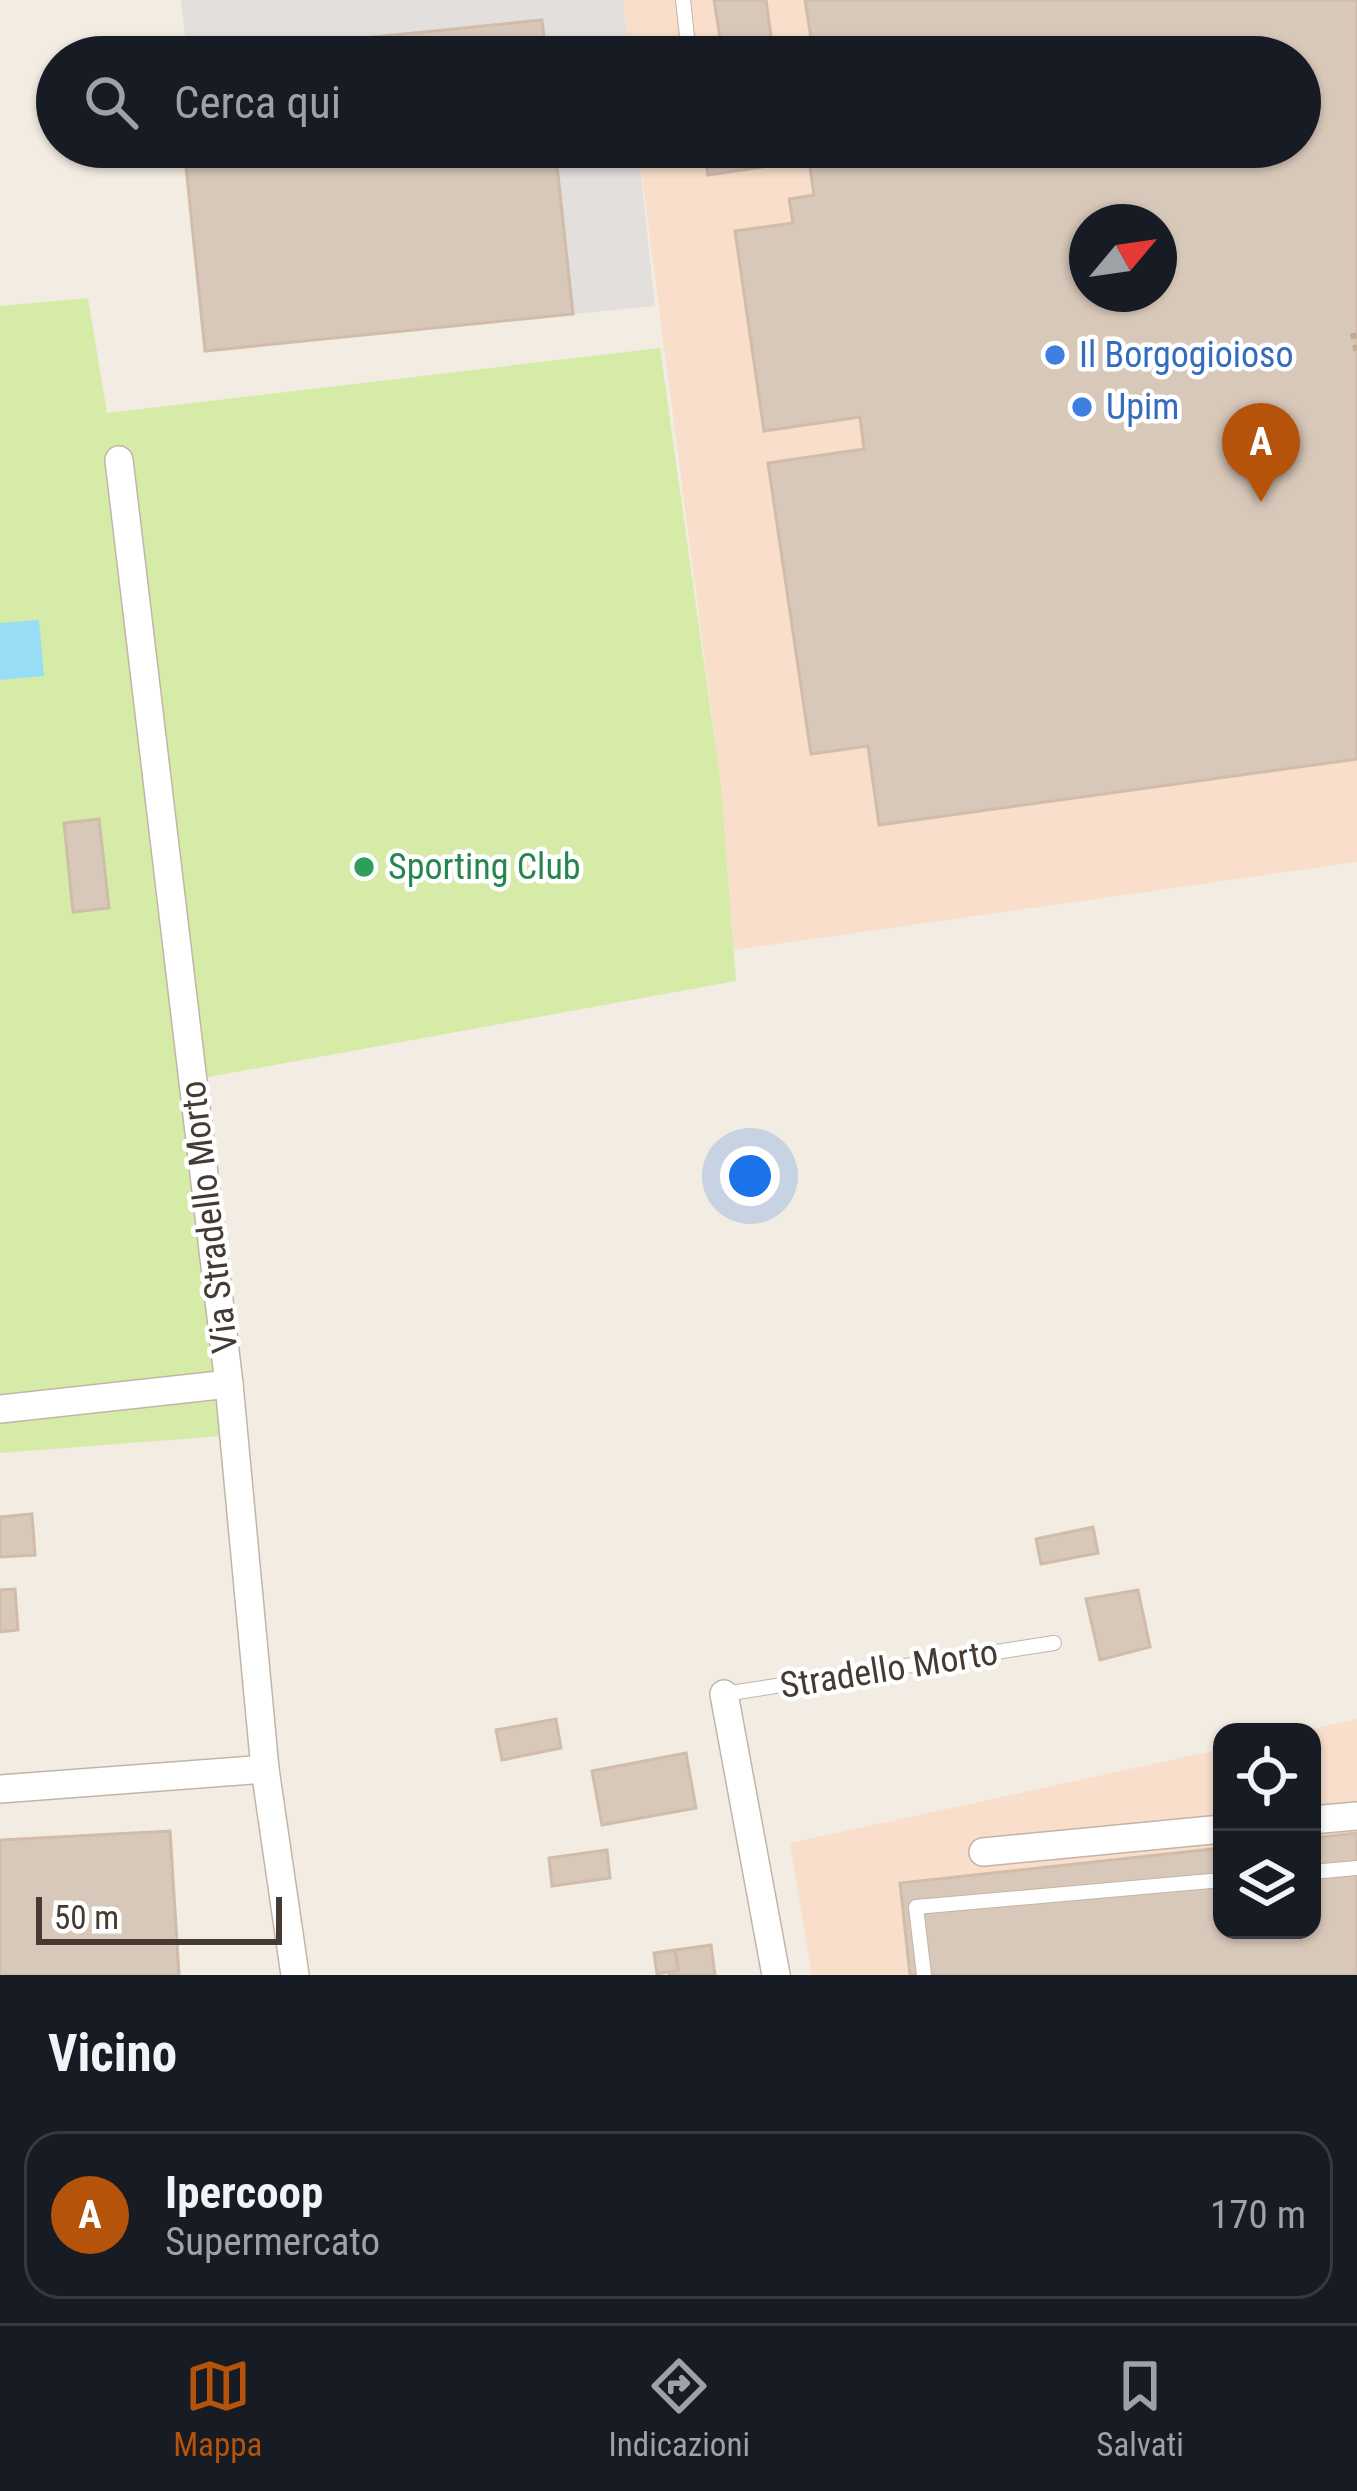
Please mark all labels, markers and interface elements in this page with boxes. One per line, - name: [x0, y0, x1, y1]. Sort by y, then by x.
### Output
- search box: [36, 36, 1321, 168]
- icon: search: [78, 69, 144, 135]
- text: Cerca qui: [174, 76, 341, 129]
- north arrow: [1069, 204, 1177, 312]
- place label: Il Borgogioioso: [1079, 334, 1294, 376]
- marker: Il Borgogioioso: [1042, 342, 1068, 368]
- place label: Upim: [1106, 386, 1179, 428]
- marker: Upim: [1069, 394, 1095, 420]
- pin: A: [1222, 403, 1300, 502]
- place label: Sporting Club: [388, 846, 581, 888]
- marker: Sporting Club: [351, 854, 377, 880]
- street label: Via Stradello Morto: [171, 1079, 247, 1355]
- your location: [720, 1146, 780, 1206]
- street label: Stradello Morto: [777, 1631, 1001, 1707]
- map controls: [1213, 1723, 1321, 1939]
- button: locate: [1213, 1723, 1321, 1831]
- button: layers: [1213, 1831, 1321, 1939]
- scale bar: [36, 1891, 282, 1944]
- text: 50 m: [54, 1898, 119, 1937]
- text: Vicino: [48, 2024, 177, 2083]
- text: Ipercoop: [165, 2166, 323, 2219]
- text: A: [78, 2192, 102, 2238]
- text: 170 m: [1210, 2192, 1306, 2238]
- text: Supermercato: [165, 2219, 380, 2265]
- tab: Mappa: [173, 2353, 262, 2464]
- tab: Indicazioni: [609, 2353, 750, 2464]
- tab: Salvati: [1096, 2353, 1184, 2464]

